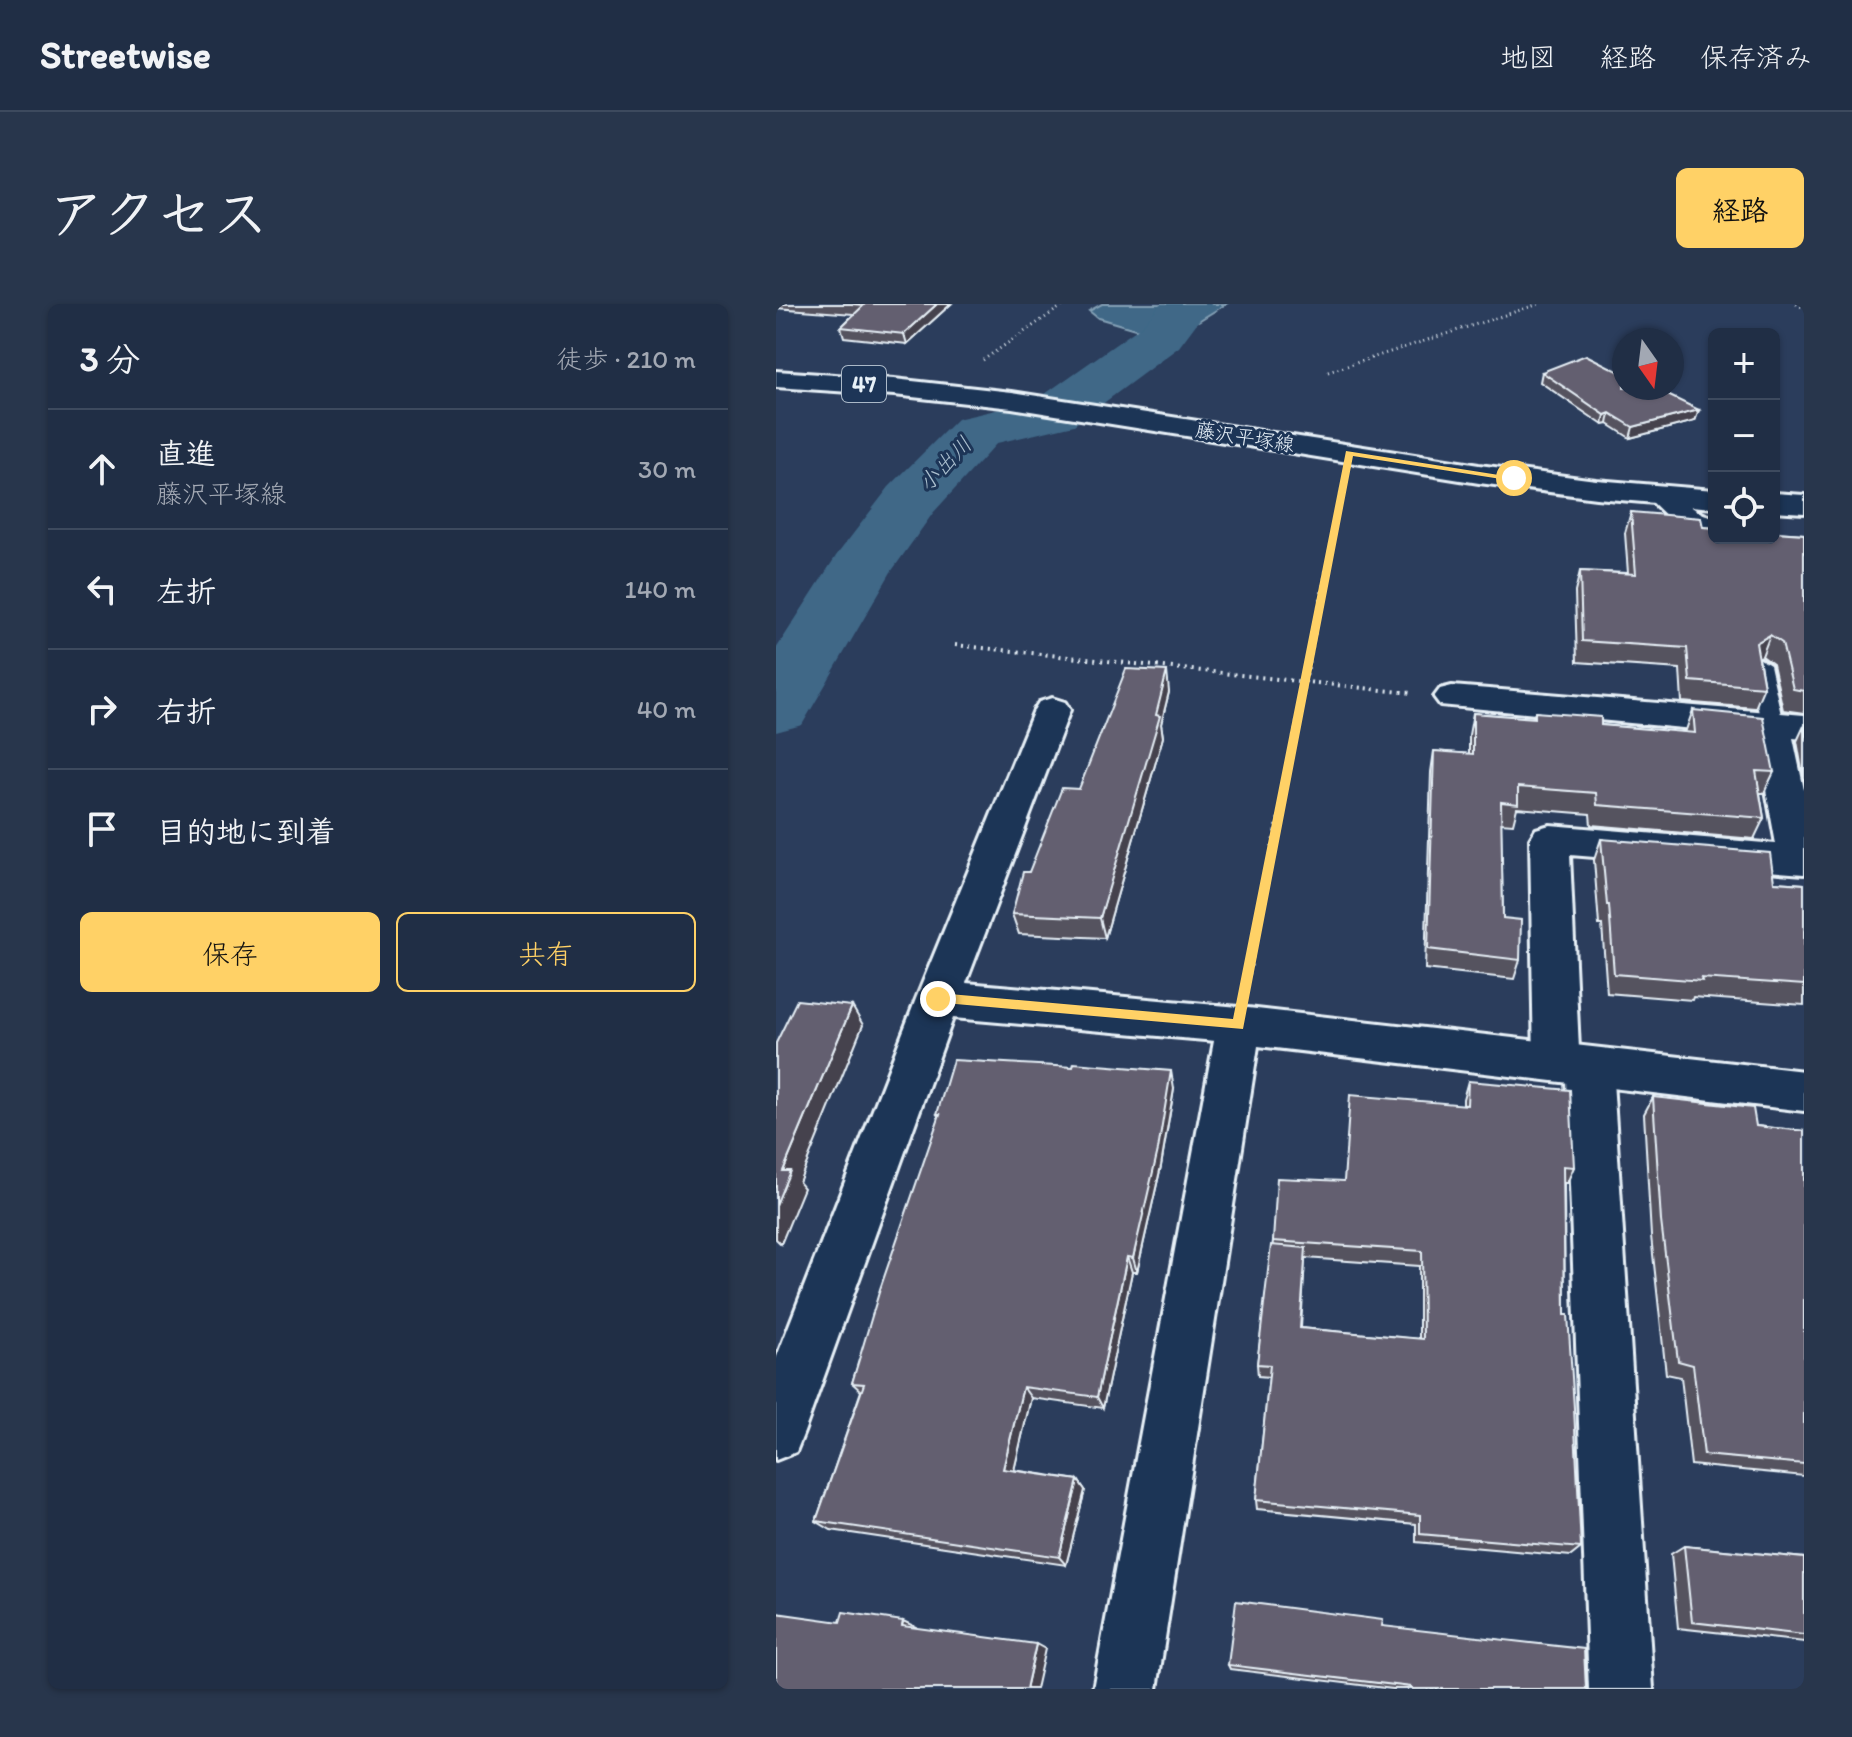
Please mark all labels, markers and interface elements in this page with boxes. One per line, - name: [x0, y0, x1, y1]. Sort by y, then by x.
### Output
- text: Streetwise: [40, 32, 211, 78]
- text: 地図: [1500, 40, 1556, 74]
- text: 経路: [1600, 40, 1656, 74]
- text: 保存済み: [1700, 40, 1812, 74]
- button: 経路: [1676, 168, 1804, 248]
- text: アクセス: [48, 180, 269, 247]
- north arrow: [1612, 328, 1684, 400]
- map controls: [1708, 328, 1780, 544]
- button: +: [1708, 328, 1780, 400]
- text: 3 分: [80, 339, 140, 380]
- text: 徒歩 · 210 m: [557, 343, 696, 375]
- road number: 47: [842, 366, 886, 402]
- button: −: [1708, 400, 1780, 472]
- street label: 藤沢平塚線: [1194, 417, 1296, 457]
- water label: 小出川: [912, 431, 978, 497]
- text: 直進: [156, 435, 216, 472]
- icon: ahead: [80, 447, 124, 491]
- text: 30 m: [638, 453, 696, 485]
- route start: [1496, 460, 1532, 496]
- button: locate: [1708, 472, 1780, 544]
- text: 藤沢平塚線: [156, 478, 286, 510]
- icon: left: [80, 567, 124, 611]
- text: 左折: [156, 573, 216, 610]
- text: 140 m: [625, 573, 696, 605]
- icon: right: [80, 687, 124, 731]
- text: 右折: [156, 693, 216, 730]
- text: 40 m: [637, 693, 696, 725]
- icon: arrive: [80, 807, 124, 851]
- text: 目的地に到着: [156, 813, 336, 850]
- button: 保存: [80, 912, 380, 992]
- button: 共有: [396, 912, 696, 992]
- route end: [920, 981, 956, 1017]

